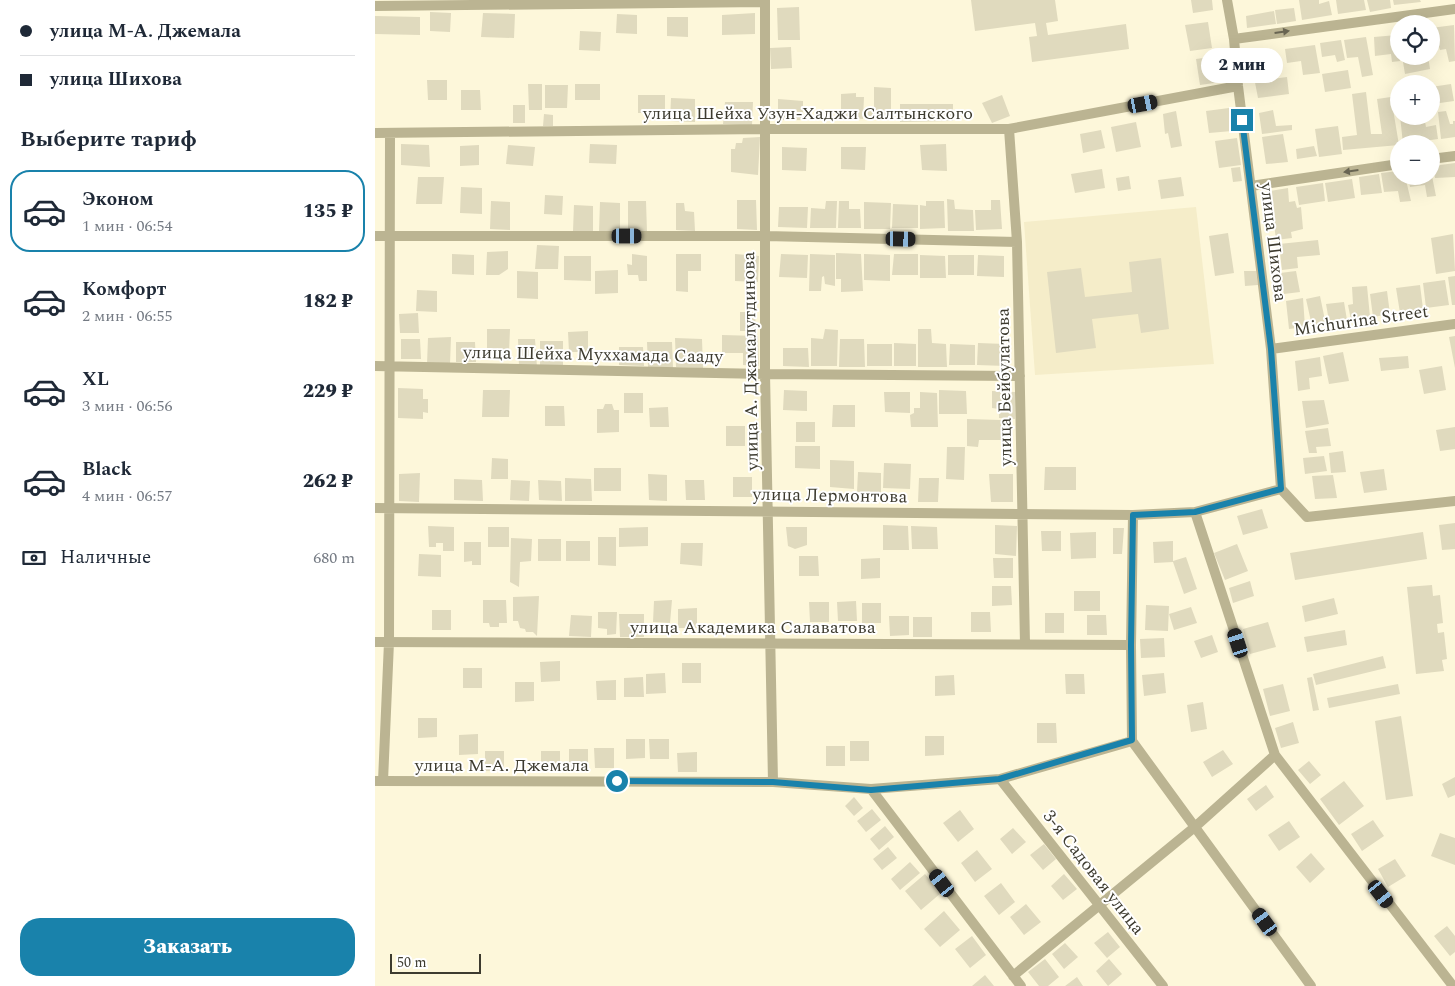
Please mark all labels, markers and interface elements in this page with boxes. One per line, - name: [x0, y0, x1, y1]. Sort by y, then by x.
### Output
- map controls: [1390, 15, 1440, 185]
- button: locate: [1390, 15, 1440, 65]
- text: улица М-А. Джемала: [50, 17, 241, 46]
- one-way arrow: [1274, 28, 1290, 36]
- callout: 2 мин: [1201, 48, 1283, 82]
- text: 2 мин: [1219, 53, 1265, 77]
- text: улица Шихова: [50, 65, 182, 94]
- button: +: [1390, 75, 1440, 125]
- car: [1126, 94, 1159, 114]
- street label: улица Шейха Узун-Хаджи Салтынского: [642, 100, 973, 127]
- route end: [1231, 109, 1253, 131]
- text: Выберите тариф: [20, 123, 197, 156]
- button: −: [1390, 135, 1440, 185]
- one-way arrow: [1342, 168, 1358, 176]
- street label: улица Шихова: [1253, 180, 1294, 303]
- text: Эконом: [82, 185, 153, 214]
- icon: car: [22, 189, 67, 234]
- text: 135 ₽: [303, 197, 353, 226]
- text: 1 мин · 06:54: [82, 214, 172, 238]
- car: [612, 229, 642, 244]
- car: [885, 231, 916, 247]
- street label: улица А. Джамалутдинова: [735, 251, 766, 472]
- text: Комфорт: [82, 275, 166, 304]
- icon: car: [22, 279, 67, 324]
- text: 182 ₽: [303, 287, 353, 316]
- street label: Michurina Street: [1292, 298, 1430, 343]
- text: 2 мин · 06:55: [82, 304, 172, 328]
- street label: улица Бейбулатова: [990, 307, 1019, 467]
- street label: улица Шейха Муххамада Сааду: [462, 339, 725, 370]
- text: XL: [82, 365, 109, 394]
- icon: car: [22, 369, 67, 414]
- text: 229 ₽: [303, 377, 353, 406]
- text: 3 мин · 06:56: [82, 394, 172, 418]
- text: Black: [82, 455, 132, 484]
- icon: car: [22, 459, 67, 504]
- text: 262 ₽: [303, 467, 353, 496]
- street label: улица Лермонтова: [751, 481, 908, 510]
- text: 4 мин · 06:57: [82, 484, 172, 508]
- text: Наличные: [60, 543, 151, 572]
- icon: cash: [20, 544, 48, 572]
- text: 680 m: [313, 546, 355, 570]
- street label: улица Академика Салаватова: [629, 614, 876, 641]
- car: [1226, 626, 1249, 660]
- street label: улица М-А. Джемала: [414, 752, 589, 779]
- route start: [606, 770, 628, 792]
- street label: 3-я Садовая улица: [1036, 804, 1151, 941]
- car: [926, 867, 957, 899]
- car: [1365, 878, 1396, 910]
- car: [1250, 905, 1279, 939]
- button: Заказать: [20, 918, 355, 976]
- scale bar: [390, 951, 481, 974]
- text: 50 m: [397, 952, 427, 973]

